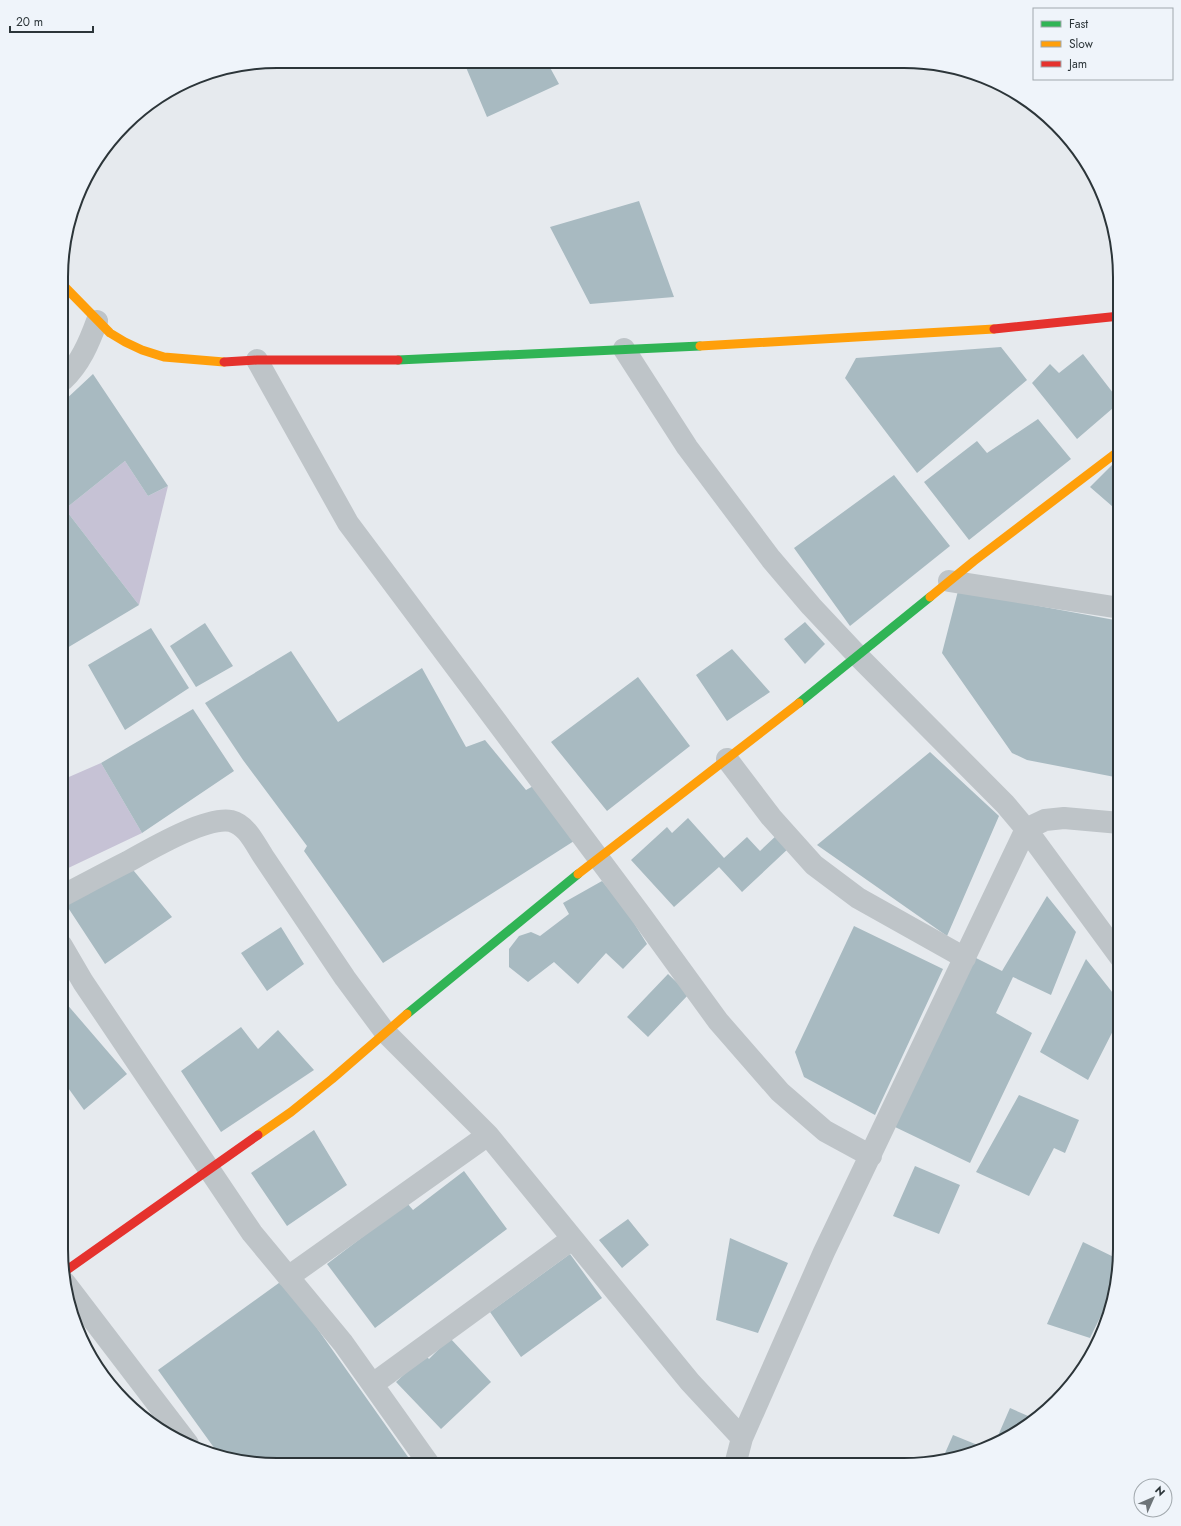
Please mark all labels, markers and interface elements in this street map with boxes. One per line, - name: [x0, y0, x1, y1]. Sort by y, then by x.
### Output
- scale bar: [10, 8, 93, 34]
- legend: [1033, 8, 1173, 80]
- text: 20 m: [16, 13, 43, 31]
- text: Fast: [1069, 15, 1088, 33]
- text: Slow: [1069, 35, 1094, 53]
- text: Jam: [1067, 55, 1087, 73]
- north arrow: [1133, 1478, 1173, 1518]
- text: N: [1151, 1482, 1169, 1500]

